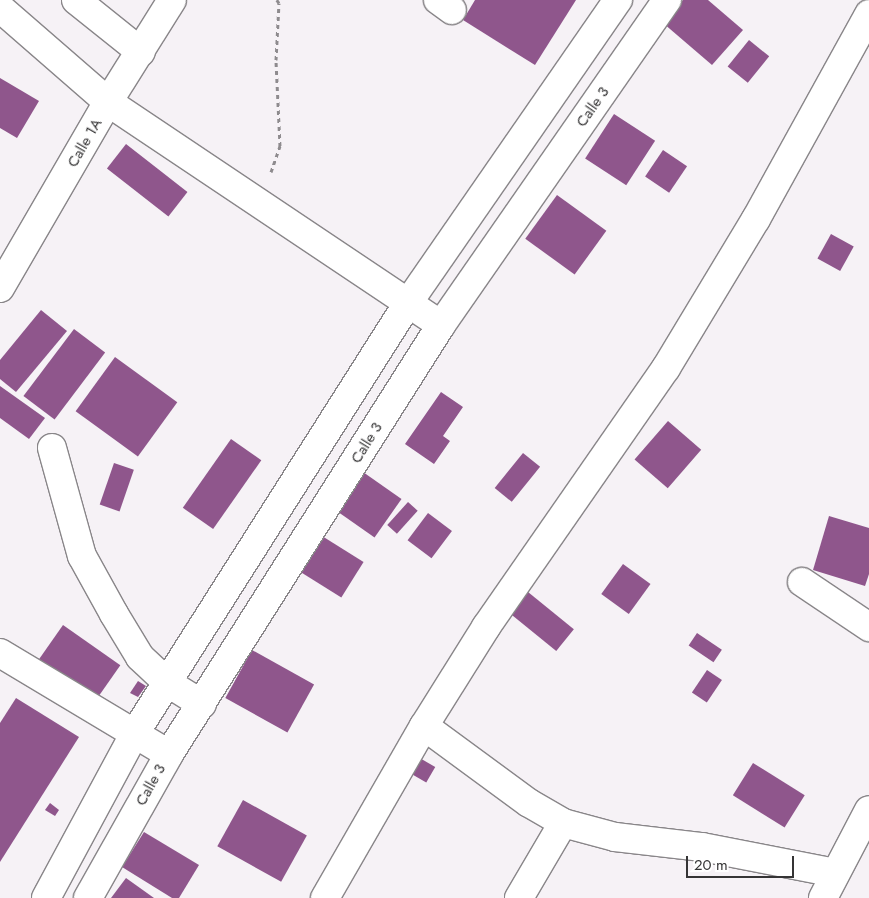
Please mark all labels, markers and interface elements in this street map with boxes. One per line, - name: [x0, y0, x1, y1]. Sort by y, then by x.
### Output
- street label: Calle 3: [573, 83, 613, 131]
- street label: Calle 1A: [64, 115, 106, 171]
- street label: Calle 3: [347, 419, 387, 467]
- street label: Calle 3: [132, 761, 170, 809]
- scale bar: [689, 846, 796, 878]
- text: 20 m: [694, 854, 728, 876]

